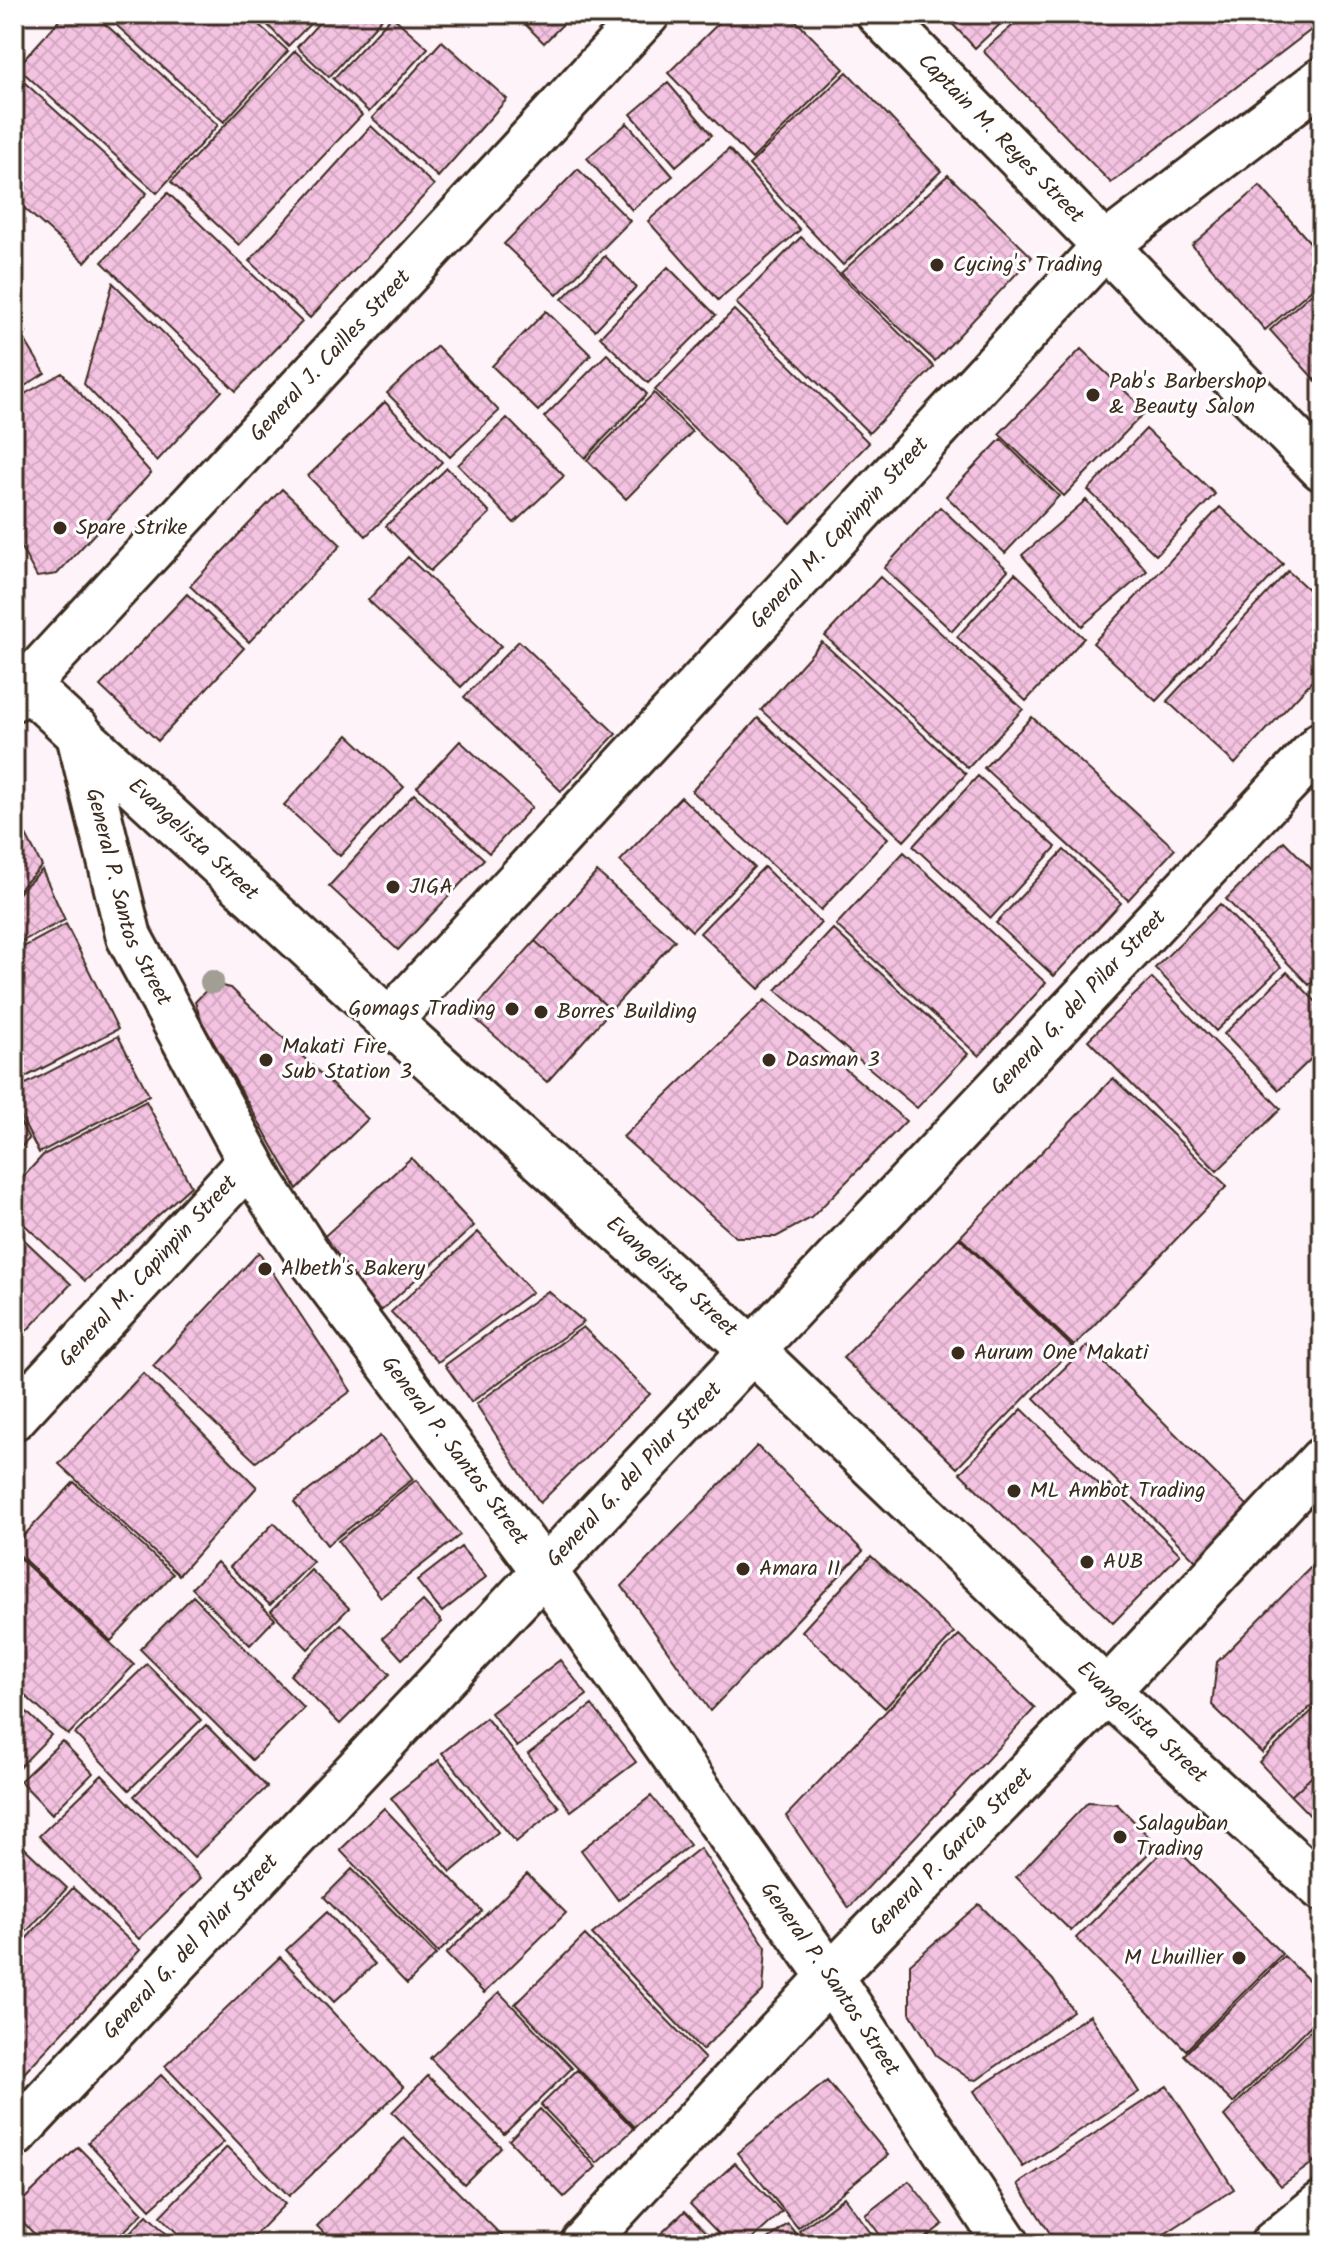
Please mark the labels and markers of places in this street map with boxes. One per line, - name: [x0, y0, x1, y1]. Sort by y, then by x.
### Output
- place label: Cycing's Trading: [953, 248, 1103, 283]
- marker: Cycing's Trading: [928, 256, 946, 274]
- place label: Pab's Barbershop & Beauty Salon: [1109, 365, 1267, 425]
- marker: Pab's Barbershop & Beauty Salon: [1084, 386, 1102, 404]
- place label: Spare Strike: [76, 511, 188, 546]
- marker: Spare Strike: [51, 519, 69, 537]
- place label: JIGA: [409, 870, 453, 905]
- marker: JIGA: [384, 878, 402, 896]
- place label: Gomags Trading: [348, 992, 496, 1027]
- place label: Borres Building: [557, 995, 697, 1030]
- marker: Gomags Trading: [503, 1000, 521, 1018]
- marker: Borres Building: [532, 1003, 550, 1021]
- place label: Makati Fire Sub Station 3: [282, 1030, 412, 1090]
- place label: Dasman 3: [785, 1043, 880, 1078]
- marker: Makati Fire Sub Station 3: [257, 1051, 275, 1069]
- marker: Dasman 3: [760, 1051, 778, 1069]
- place label: Albeth's Bakery: [281, 1252, 426, 1287]
- marker: Albeth's Bakery: [256, 1260, 274, 1278]
- place label: Aurum One Makati: [974, 1336, 1149, 1371]
- marker: Aurum One Makati: [949, 1344, 967, 1362]
- place label: ML Ambot Trading: [1030, 1474, 1206, 1509]
- marker: ML Ambot Trading: [1005, 1482, 1023, 1500]
- place label: AUB: [1103, 1545, 1144, 1580]
- place label: Amara II: [759, 1552, 840, 1587]
- marker: AUB: [1078, 1553, 1096, 1571]
- marker: Amara II: [734, 1560, 752, 1578]
- place label: Salaguban Trading: [1136, 1807, 1228, 1867]
- marker: Salaguban Trading: [1111, 1828, 1129, 1846]
- place label: M Lhuillier: [1124, 1941, 1225, 1976]
- marker: M Lhuillier: [1230, 1949, 1248, 1967]

